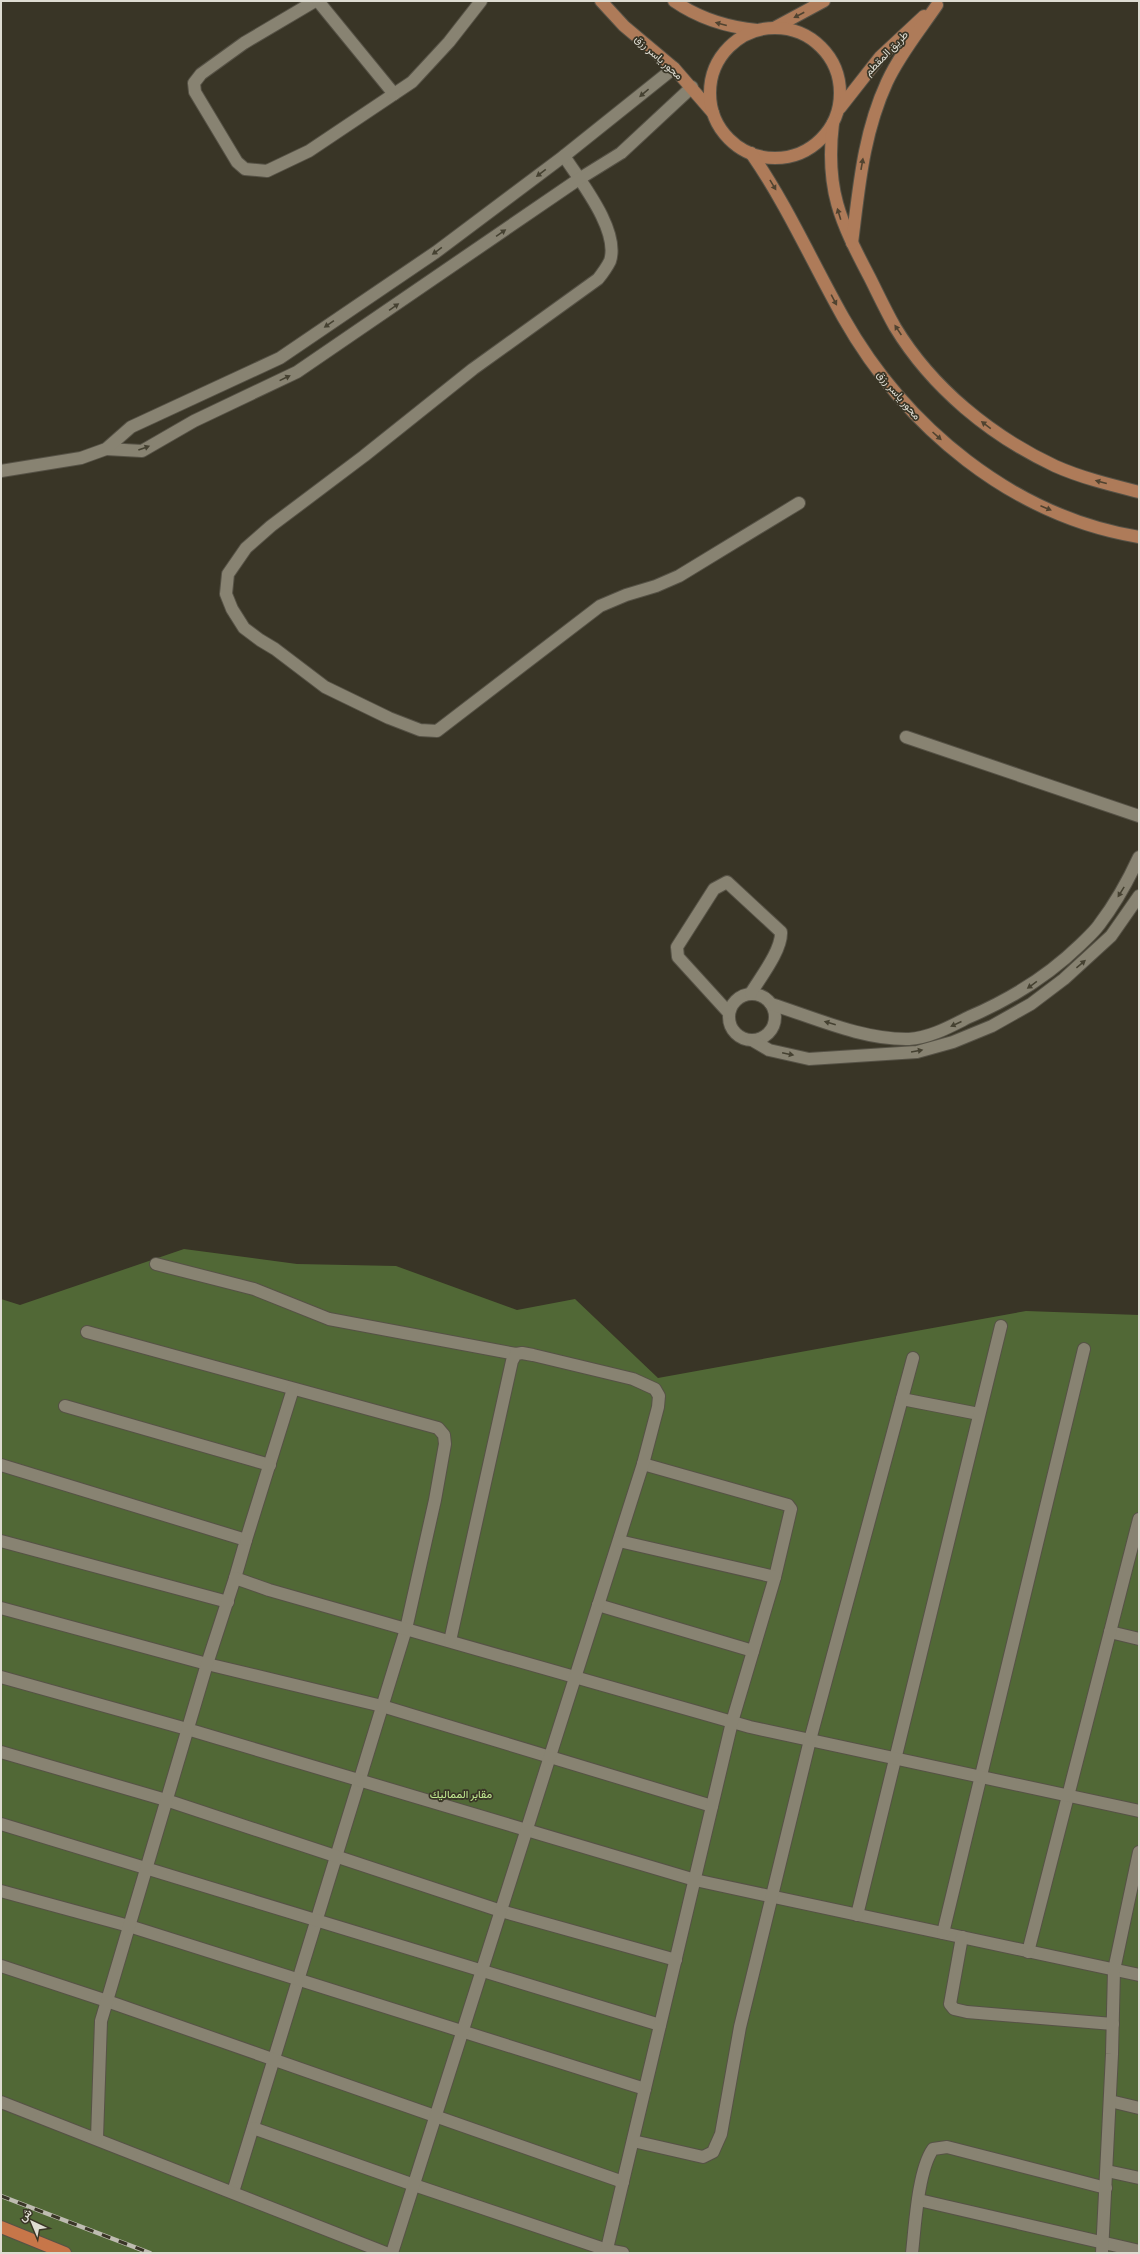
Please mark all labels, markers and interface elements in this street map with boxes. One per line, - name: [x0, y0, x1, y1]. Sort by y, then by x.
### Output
- one-way arrow: [793, 12, 805, 18]
- one-way arrow: [715, 21, 727, 27]
- street label: طريق المقطم: [860, 27, 912, 79]
- street label: محور ياسر رزق: [632, 31, 687, 82]
- one-way arrow: [638, 89, 649, 98]
- one-way arrow: [859, 158, 865, 170]
- one-way arrow: [536, 169, 546, 177]
- one-way arrow: [769, 180, 777, 191]
- one-way arrow: [836, 208, 842, 220]
- one-way arrow: [495, 229, 506, 237]
- one-way arrow: [431, 247, 442, 255]
- one-way arrow: [831, 294, 838, 306]
- one-way arrow: [389, 303, 399, 311]
- one-way arrow: [324, 320, 335, 328]
- one-way arrow: [894, 325, 902, 335]
- street label: محور ياسر رزق: [874, 367, 925, 422]
- one-way arrow: [279, 375, 291, 381]
- one-way arrow: [980, 420, 991, 429]
- one-way arrow: [932, 432, 943, 441]
- one-way arrow: [138, 445, 150, 452]
- one-way arrow: [1095, 479, 1107, 485]
- one-way arrow: [1040, 505, 1052, 511]
- one-way arrow: [1117, 887, 1125, 897]
- one-way arrow: [1076, 960, 1087, 969]
- one-way arrow: [1027, 981, 1037, 989]
- one-way arrow: [824, 1020, 836, 1026]
- one-way arrow: [950, 1021, 961, 1027]
- one-way arrow: [911, 1048, 923, 1054]
- one-way arrow: [782, 1051, 794, 1057]
- park label: مقابر المماليك: [430, 1786, 492, 1801]
- north arrow: [12, 2202, 52, 2242]
- text: ش: [15, 2204, 35, 2224]

